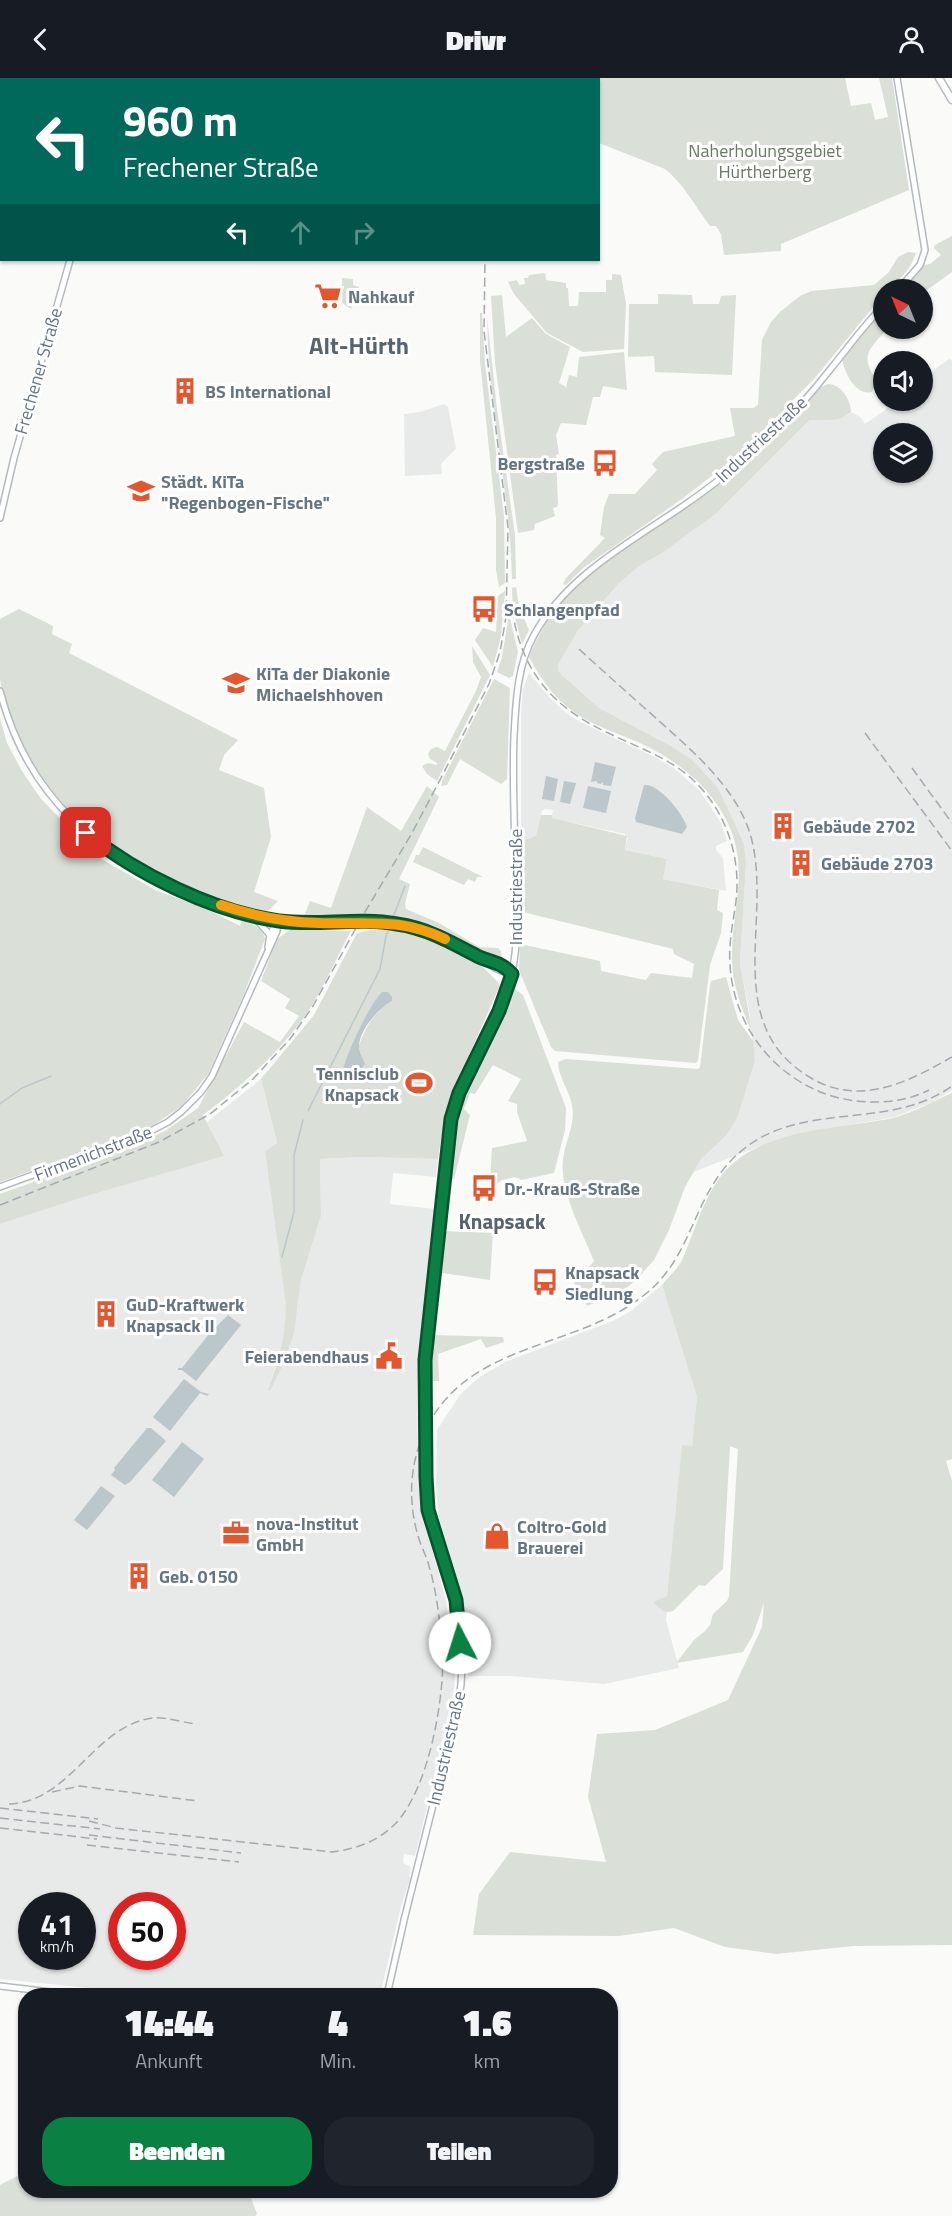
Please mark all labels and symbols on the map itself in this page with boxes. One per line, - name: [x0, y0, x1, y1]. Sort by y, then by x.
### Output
- park label: Naherholungsgebiet Hürtherberg: [688, 137, 842, 185]
- north arrow: [873, 279, 933, 339]
- supermarket icon: Nahkauf: [313, 281, 343, 311]
- place label: Nahkauf: [348, 283, 415, 310]
- street label: Frechener Straße: [7, 305, 69, 437]
- district label: Alt-Hürth: [309, 327, 409, 363]
- building icon: BS International: [170, 376, 200, 406]
- place label: BS International: [205, 378, 331, 405]
- street label: Industriestraße: [709, 389, 813, 489]
- bus stop icon: Bergstraße: [590, 448, 620, 478]
- place label: Bergstraße: [497, 450, 585, 477]
- place label: Städt. KiTa "Regenbogen-Fische": [161, 468, 330, 516]
- school or university icon: Städt. KiTa "Regenbogen-Fische": [126, 476, 156, 506]
- bus stop icon: Schlangenpfad: [469, 594, 499, 624]
- place label: Schlangenpfad: [504, 596, 620, 623]
- place label: KiTa der Diakonie Michaelshhoven: [256, 660, 390, 708]
- school or university icon: KiTa der Diakonie Michaelshhoven: [221, 668, 251, 698]
- pin: [60, 807, 111, 858]
- building icon: Gebäude 2702: [768, 811, 798, 841]
- place label: Gebäude 2702: [803, 813, 915, 840]
- street label: Industriestraße: [502, 829, 529, 945]
- building icon: Gebäude 2703: [786, 848, 816, 878]
- place label: Gebäude 2703: [821, 850, 933, 877]
- place label: Tennisclub Knapsack: [316, 1060, 400, 1108]
- sports icon: Tennisclub Knapsack: [404, 1068, 434, 1098]
- street label: Firmenichstraße: [30, 1118, 156, 1188]
- bus stop icon: Dr.-Krauß-Straße: [469, 1173, 499, 1203]
- place label: Dr.-Krauß-Straße: [504, 1175, 640, 1202]
- district label: Knapsack: [459, 1205, 546, 1237]
- place label: Knapsack Siedlung: [565, 1259, 640, 1307]
- bus stop icon: Knapsack Siedlung: [530, 1267, 560, 1297]
- place label: GuD-Kraftwerk Knapsack II: [126, 1291, 245, 1339]
- building icon: GuD-Kraftwerk Knapsack II: [91, 1299, 121, 1329]
- public building icon: Feierabendhaus: [374, 1341, 404, 1371]
- place label: Feierabendhaus: [244, 1343, 369, 1370]
- place label: nova-Institut GmbH: [256, 1510, 359, 1558]
- place label: Coltro-Gold Brauerei: [517, 1513, 607, 1561]
- office icon: nova-Institut GmbH: [221, 1518, 251, 1548]
- shop icon: Coltro-Gold Brauerei: [482, 1521, 512, 1551]
- building icon: Geb. 0150: [124, 1561, 154, 1591]
- place label: Geb. 0150: [159, 1563, 238, 1590]
- position arrow: [428, 1611, 492, 1675]
- street label: Industriestraße: [420, 1688, 472, 1808]
- speed limit sign: 50: [108, 1892, 186, 1970]

